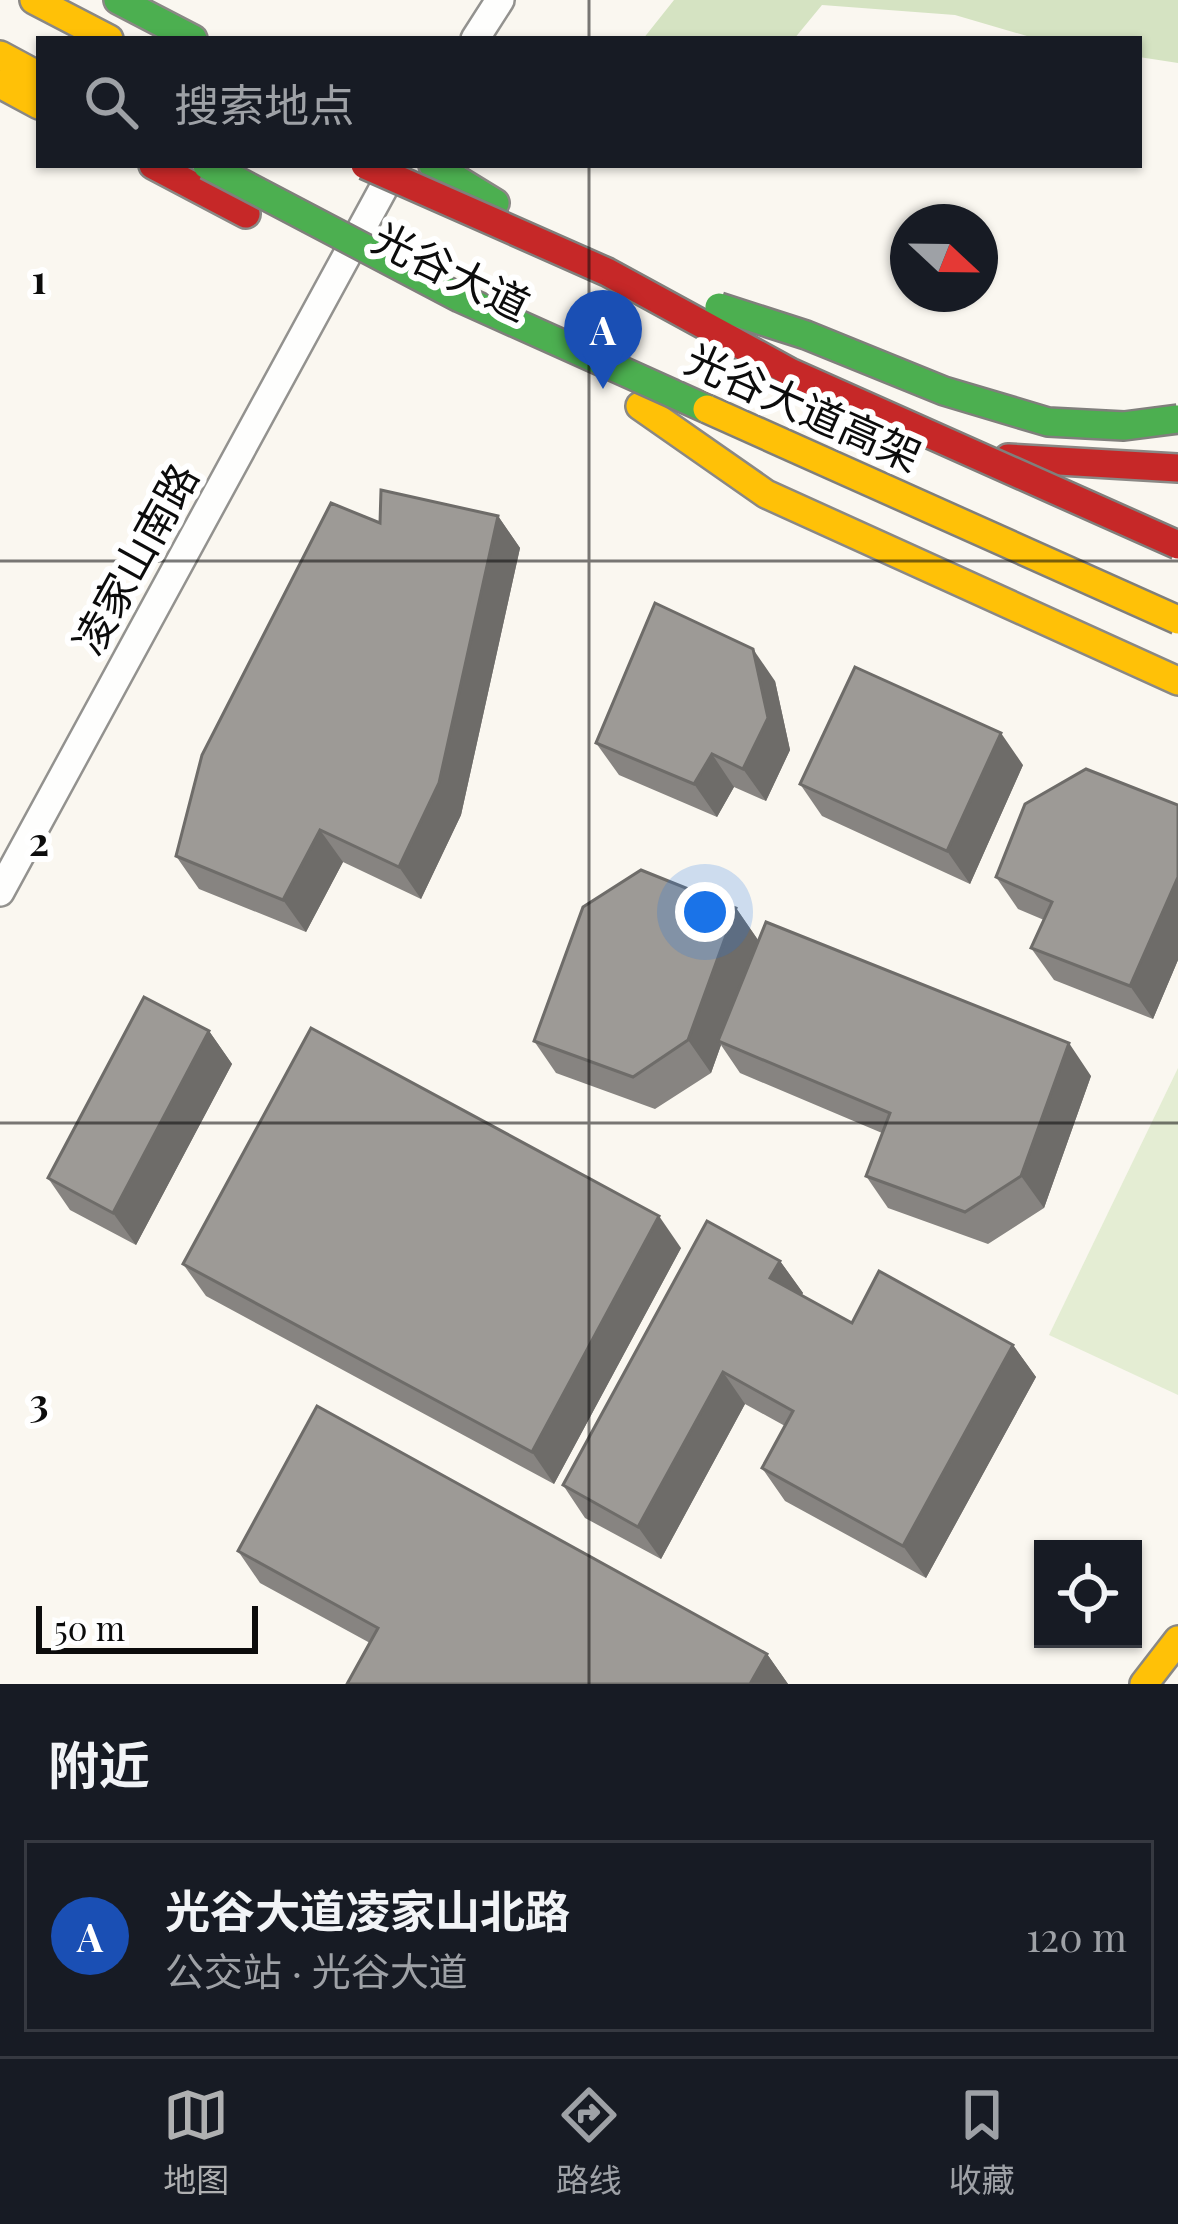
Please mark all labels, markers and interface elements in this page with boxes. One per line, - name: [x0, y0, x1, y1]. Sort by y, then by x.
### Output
- search box: [36, 36, 1142, 168]
- icon: search: [78, 69, 144, 135]
- text: 搜索地点: [174, 73, 354, 133]
- north arrow: [890, 204, 998, 312]
- street label: 光谷大道: [364, 208, 540, 332]
- text: 1: [32, 252, 46, 304]
- pin: A: [564, 290, 642, 389]
- street label: 光谷大道高架: [677, 329, 931, 483]
- street label: 凌家山南路: [59, 453, 209, 663]
- text: 2: [29, 814, 49, 866]
- your location: [675, 882, 735, 942]
- text: 3: [29, 1375, 49, 1427]
- map controls: [1034, 1540, 1142, 1648]
- button: locate: [1034, 1540, 1142, 1648]
- scale bar: [36, 1600, 258, 1653]
- text: 50 m: [54, 1605, 125, 1649]
- text: 附近: [48, 1729, 150, 1797]
- text: 光谷大道凌家山北路: [165, 1879, 570, 1939]
- text: A: [77, 1910, 103, 1962]
- text: 120 m: [1026, 1910, 1127, 1962]
- text: 公交站 · 光谷大道: [165, 1944, 468, 1996]
- tab: 地图: [163, 2082, 229, 2202]
- tab: 路线: [556, 2082, 622, 2202]
- tab: 收藏: [949, 2082, 1015, 2202]

